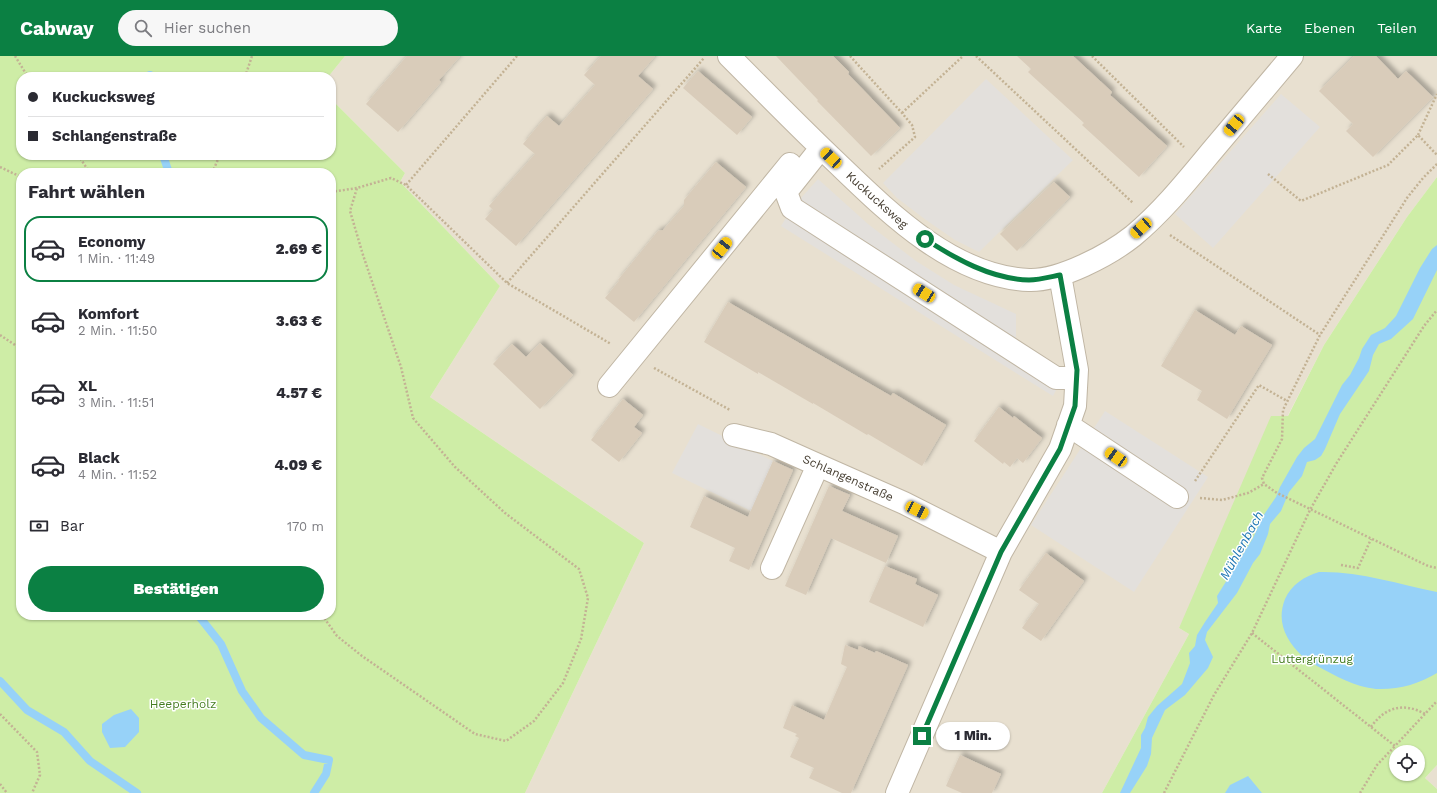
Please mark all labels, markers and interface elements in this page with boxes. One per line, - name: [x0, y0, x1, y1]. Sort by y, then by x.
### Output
- search box: [118, 10, 398, 46]
- text: Cabway: [20, 17, 94, 40]
- icon: search: [132, 17, 154, 39]
- text: Hier suchen: [164, 19, 251, 37]
- text: Karte: [1246, 20, 1282, 36]
- text: Ebenen: [1304, 20, 1355, 36]
- text: Teilen: [1377, 20, 1417, 36]
- text: Kuckucksweg: [52, 88, 155, 106]
- car: [1222, 112, 1246, 138]
- text: Schlangenstraße: [52, 127, 177, 145]
- car: [818, 145, 844, 171]
- street label: Kuckucksweg: [843, 169, 911, 232]
- text: Fahrt wählen: [28, 181, 145, 202]
- car: [1128, 216, 1154, 240]
- route start: [916, 230, 934, 248]
- icon: car: [30, 231, 66, 267]
- text: Economy: [78, 233, 145, 251]
- car: [710, 235, 734, 261]
- text: 2.69 €: [275, 240, 322, 258]
- text: 1 Min. · 11:49: [78, 251, 155, 266]
- car: [911, 282, 937, 304]
- icon: car: [30, 303, 66, 339]
- text: Komfort: [78, 305, 139, 323]
- text: 3.63 €: [276, 312, 322, 330]
- text: 2 Min. · 11:50: [78, 323, 157, 338]
- icon: car: [30, 375, 66, 411]
- text: XL: [78, 377, 97, 395]
- text: 4.57 €: [276, 384, 322, 402]
- text: 3 Min. · 11:51: [78, 395, 154, 410]
- car: [1103, 445, 1129, 469]
- icon: car: [30, 447, 66, 483]
- text: Black: [78, 449, 120, 467]
- street label: Schlangenstraße: [801, 452, 896, 504]
- text: 4.09 €: [274, 456, 322, 474]
- text: 4 Min. · 11:52: [78, 467, 157, 482]
- car: [904, 499, 930, 521]
- water label: Mühlenbach: [1216, 508, 1267, 582]
- icon: cash: [28, 515, 50, 537]
- text: Bar: [60, 517, 84, 535]
- text: 170 m: [287, 519, 324, 534]
- button: Bestätigen: [28, 566, 324, 612]
- park label: Luttergrünzug: [1271, 652, 1353, 666]
- park label: Heeperholz: [150, 697, 216, 711]
- callout: 1 Min.: [936, 722, 1010, 750]
- route end: [913, 727, 931, 745]
- text: 1 Min.: [954, 728, 992, 743]
- map controls: [1389, 745, 1425, 781]
- button: locate: [1389, 745, 1425, 781]

